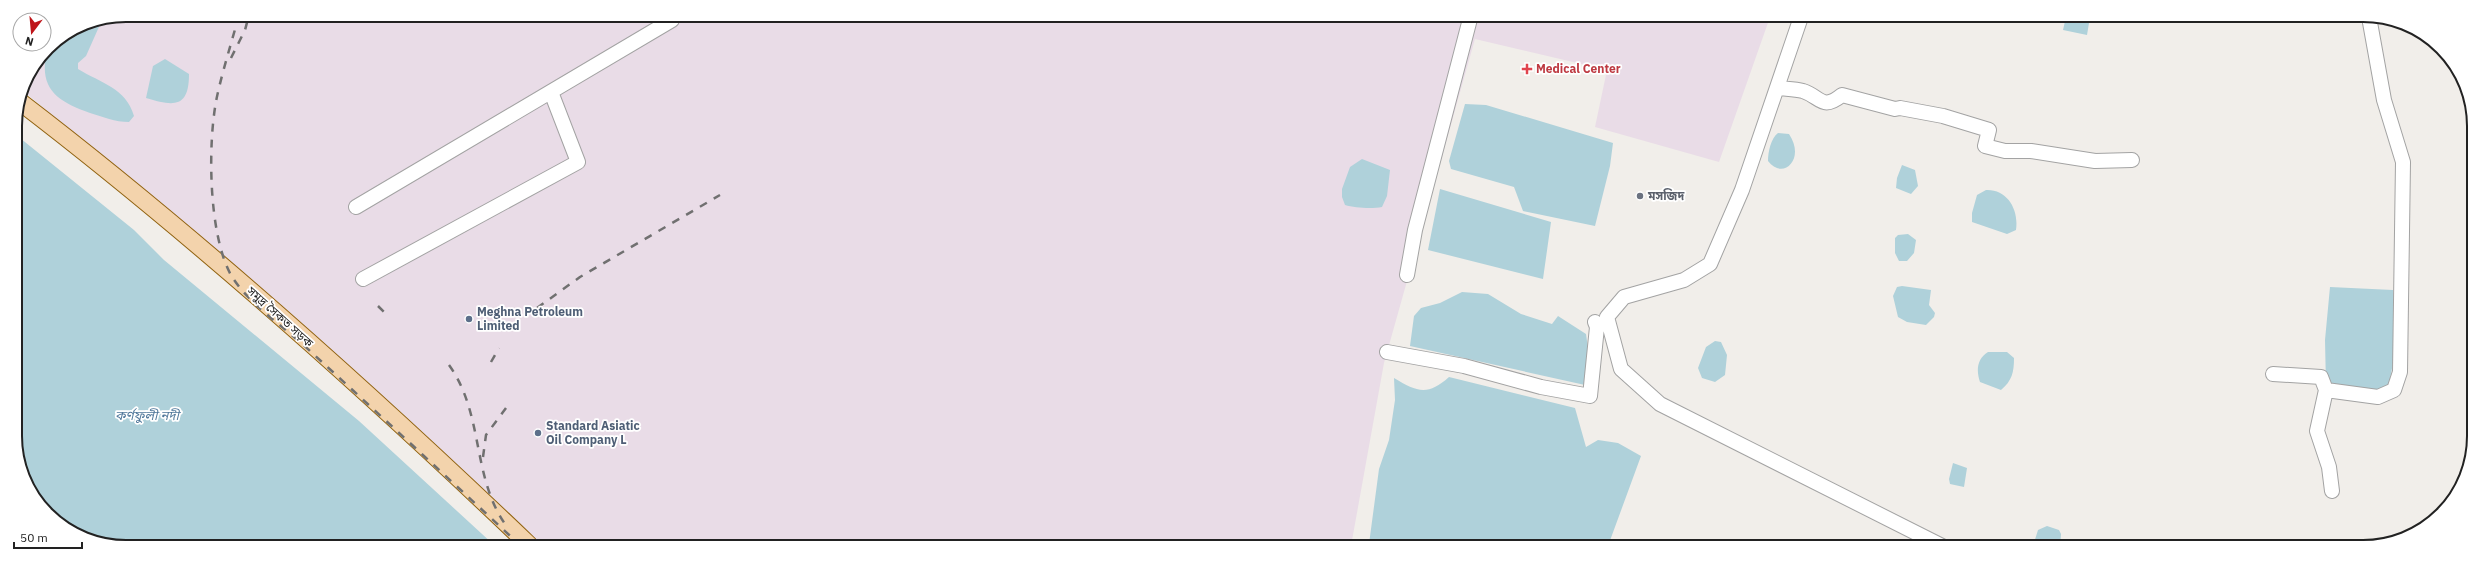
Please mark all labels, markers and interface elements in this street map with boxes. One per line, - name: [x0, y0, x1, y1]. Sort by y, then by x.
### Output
- north arrow: [12, 12, 52, 52]
- text: N: [23, 34, 35, 49]
- place label: Medical Center: [1536, 61, 1621, 76]
- marker: Medical Center: [1521, 63, 1533, 75]
- place label: মসজিদ: [1647, 188, 1684, 203]
- marker: মসজিদ: [1635, 191, 1645, 201]
- street label: সমুদ্র সৈকত সড়ক: [243, 282, 317, 351]
- place label: Meghna Petroleum Limited: [477, 304, 583, 333]
- marker: Meghna Petroleum Limited: [464, 314, 474, 324]
- water label: কর্ণফুলী নদী: [115, 407, 181, 424]
- place label: Standard Asiatic Oil Company L: [546, 418, 640, 447]
- marker: Standard Asiatic Oil Company L: [533, 428, 543, 438]
- scale bar: [14, 524, 82, 550]
- text: 50 m: [20, 530, 48, 545]

